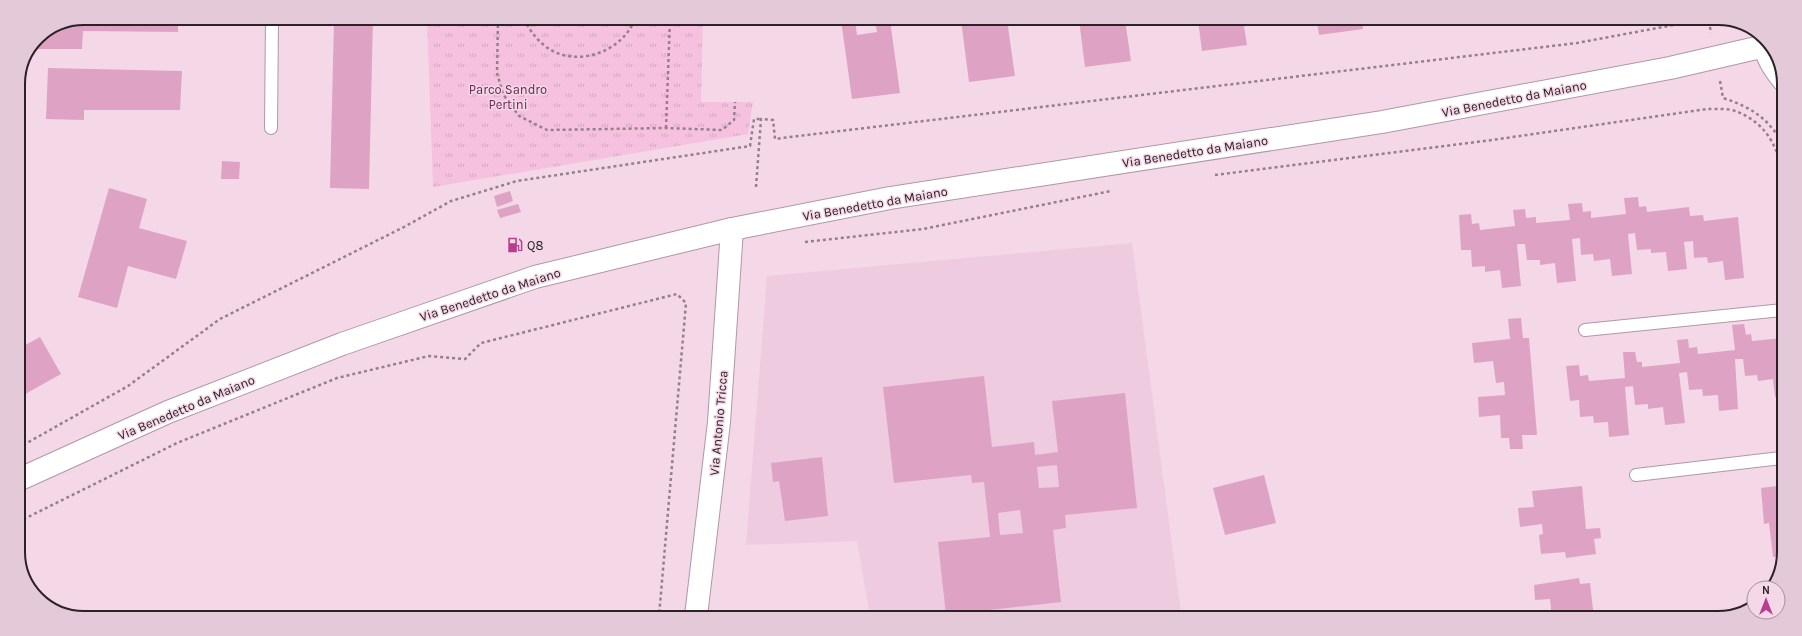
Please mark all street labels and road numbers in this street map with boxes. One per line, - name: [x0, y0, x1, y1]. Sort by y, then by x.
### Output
- street label: Via Benedetto da Maiano: [1440, 77, 1588, 120]
- street label: Via Benedetto da Maiano: [1121, 133, 1269, 170]
- street label: Via Benedetto da Maiano: [801, 183, 949, 224]
- street label: Via Benedetto da Maiano: [418, 265, 562, 324]
- street label: Via Antonio Tricca: [706, 370, 731, 476]
- street label: Via Benedetto da Maiano: [116, 372, 257, 443]

